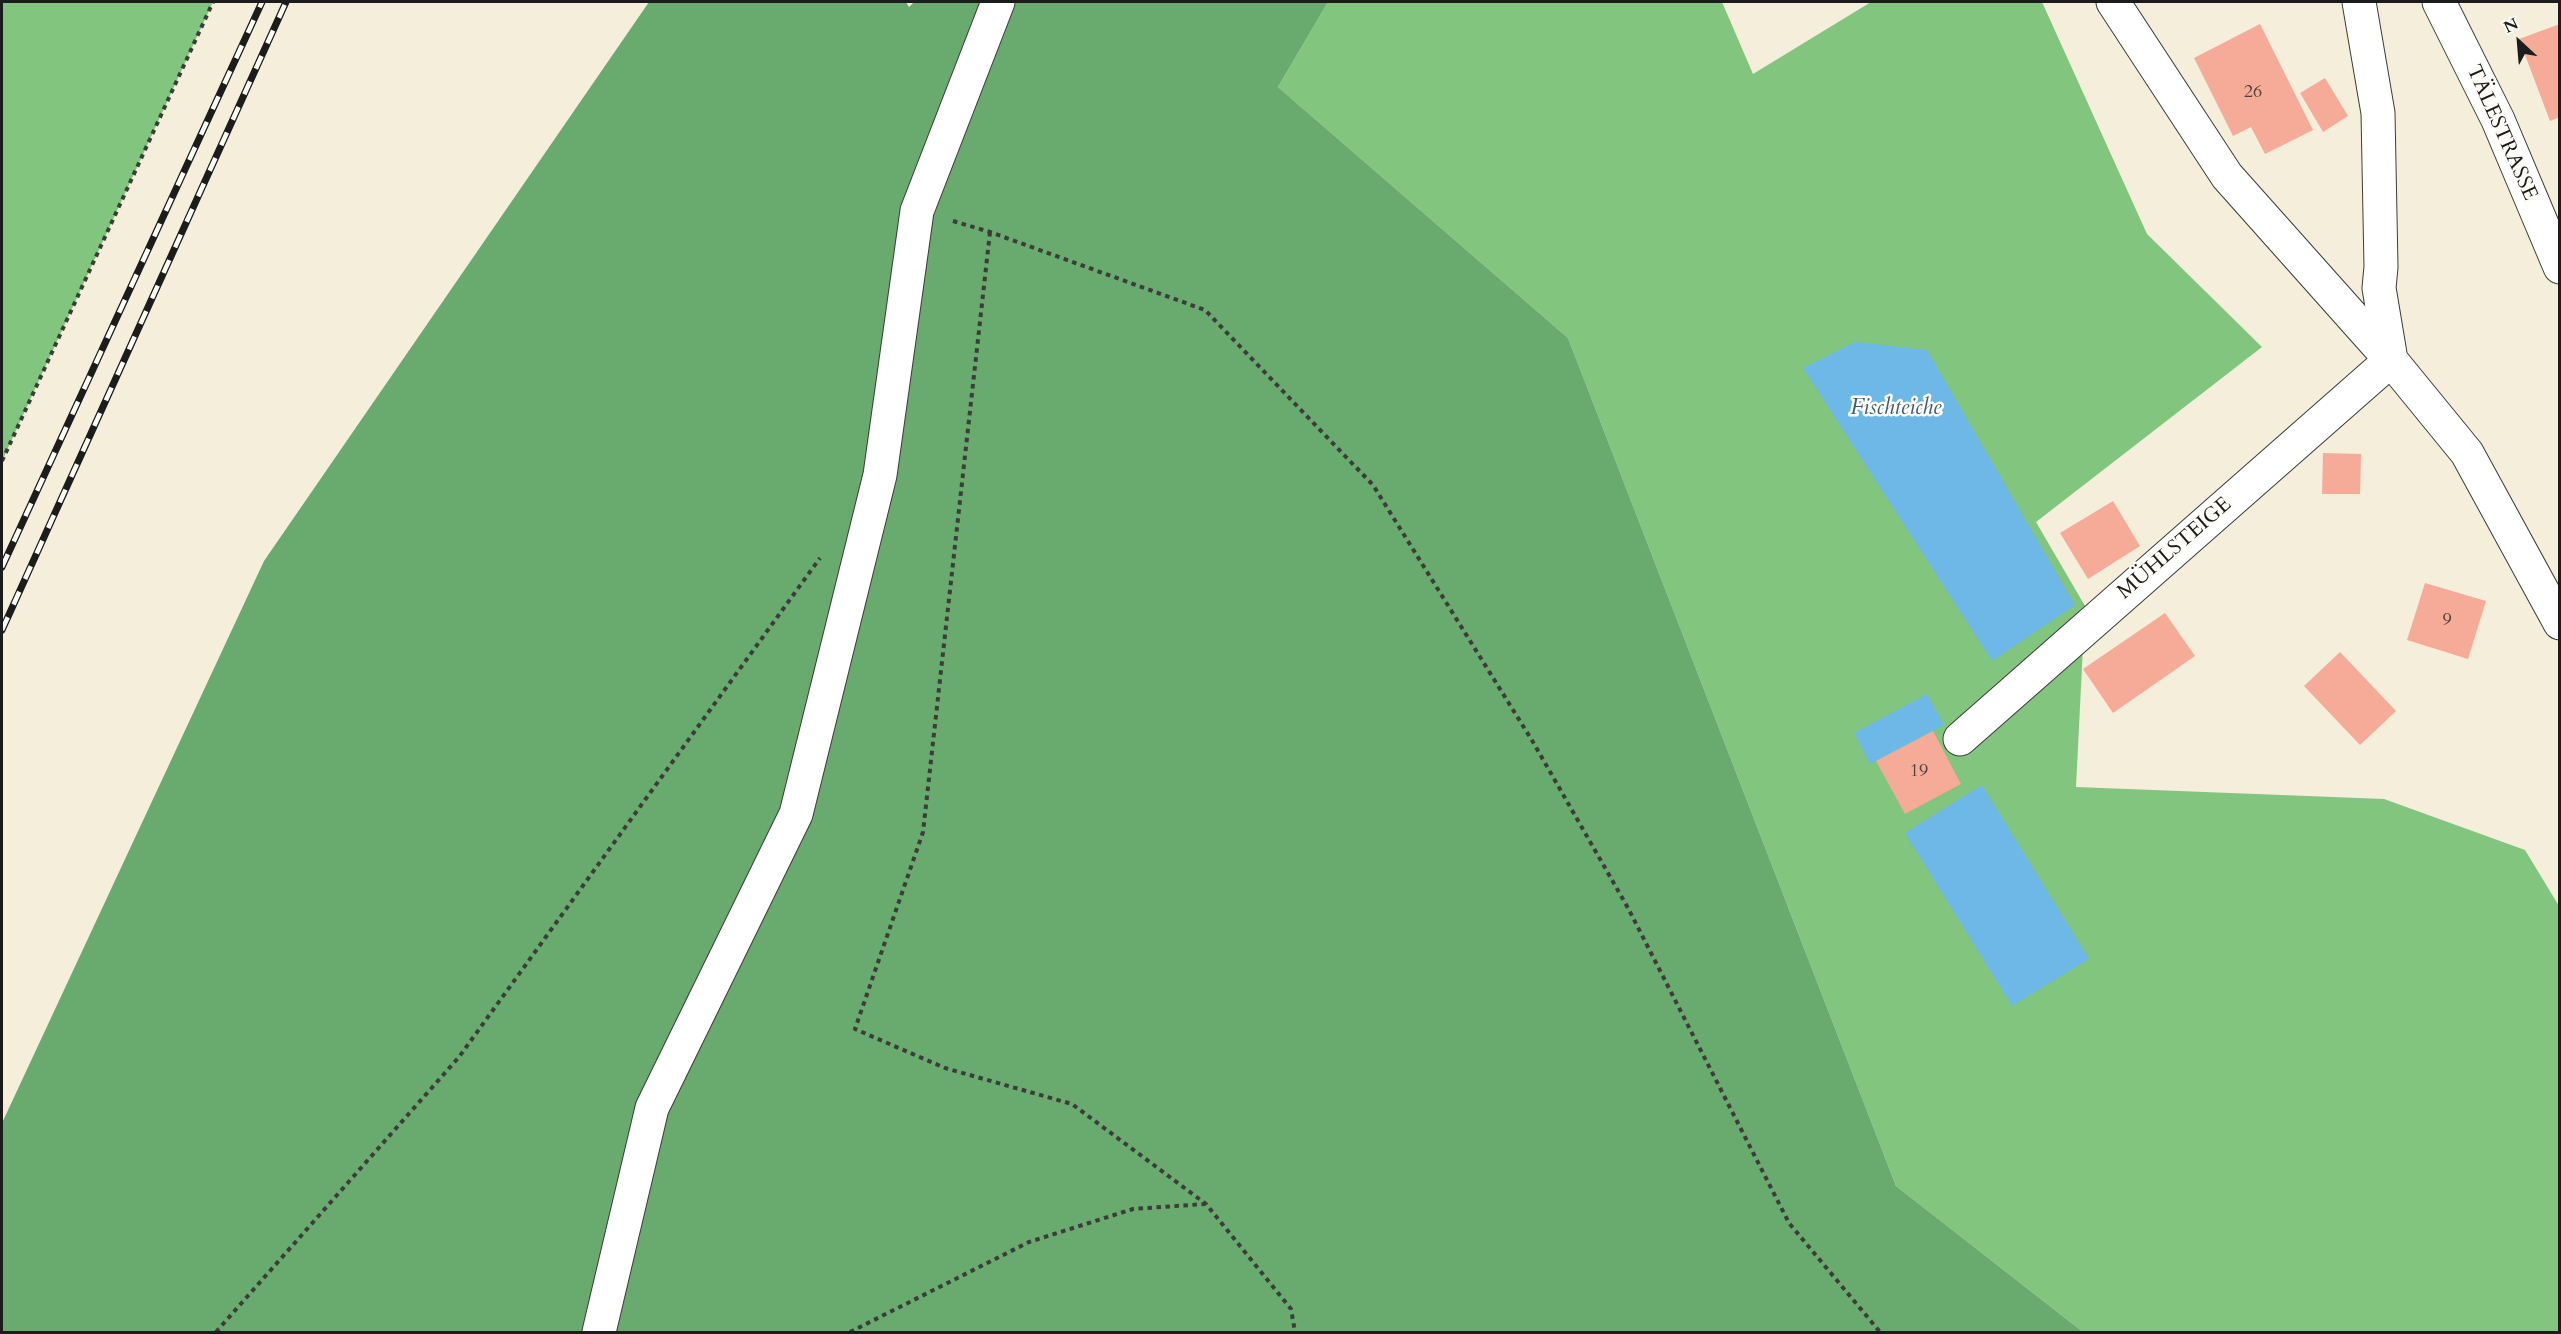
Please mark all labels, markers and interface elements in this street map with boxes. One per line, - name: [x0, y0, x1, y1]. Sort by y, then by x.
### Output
- north arrow: [2489, 12, 2549, 72]
- text: N: [2500, 13, 2522, 39]
- street label: TÄLESTRASSE: [2460, 61, 2542, 205]
- house number: 26: [2244, 82, 2262, 104]
- water label: Fischteiche: [1850, 396, 1942, 422]
- street label: MÜHLSTEIGE: [2113, 493, 2237, 605]
- house number: 9: [2442, 610, 2452, 632]
- house number: 19: [1910, 761, 1928, 783]

